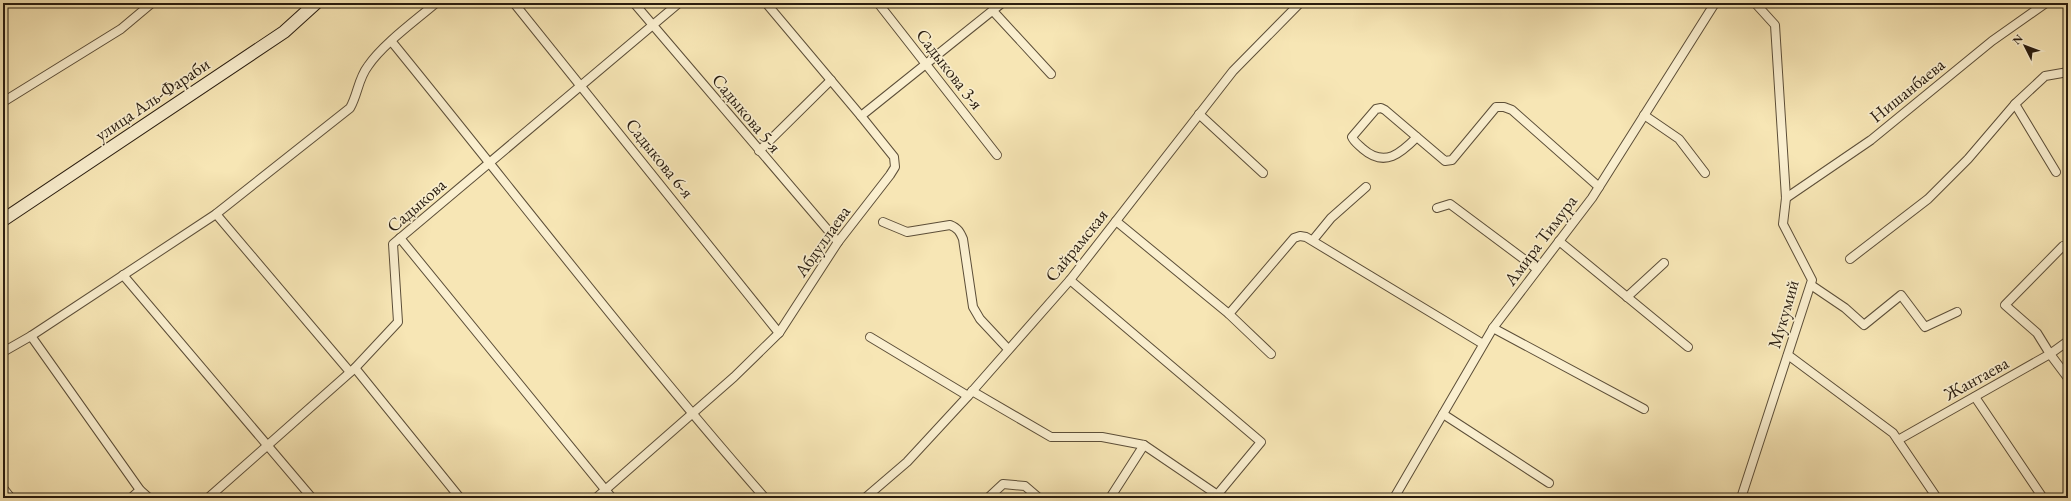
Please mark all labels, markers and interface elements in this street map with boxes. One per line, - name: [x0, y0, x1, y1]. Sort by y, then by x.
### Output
- street label: Садыкова 3-я: [911, 24, 989, 114]
- north arrow: [2005, 26, 2045, 66]
- text: N: [2009, 31, 2026, 47]
- street label: улица Аль-Фараби: [90, 52, 214, 146]
- street label: Нишанбаева: [1865, 52, 1950, 127]
- street label: Садыкова 5-я: [707, 69, 787, 157]
- street label: Садыкова 6-я: [621, 113, 699, 203]
- street label: Садыкова: [382, 172, 451, 237]
- street label: Амира Тимура: [1498, 189, 1582, 291]
- street label: Абдуллаева: [788, 200, 855, 282]
- street label: Сайрамская: [1040, 204, 1112, 286]
- street label: Мукумий: [1762, 277, 1804, 351]
- street label: Жантаева: [1939, 350, 2013, 406]

